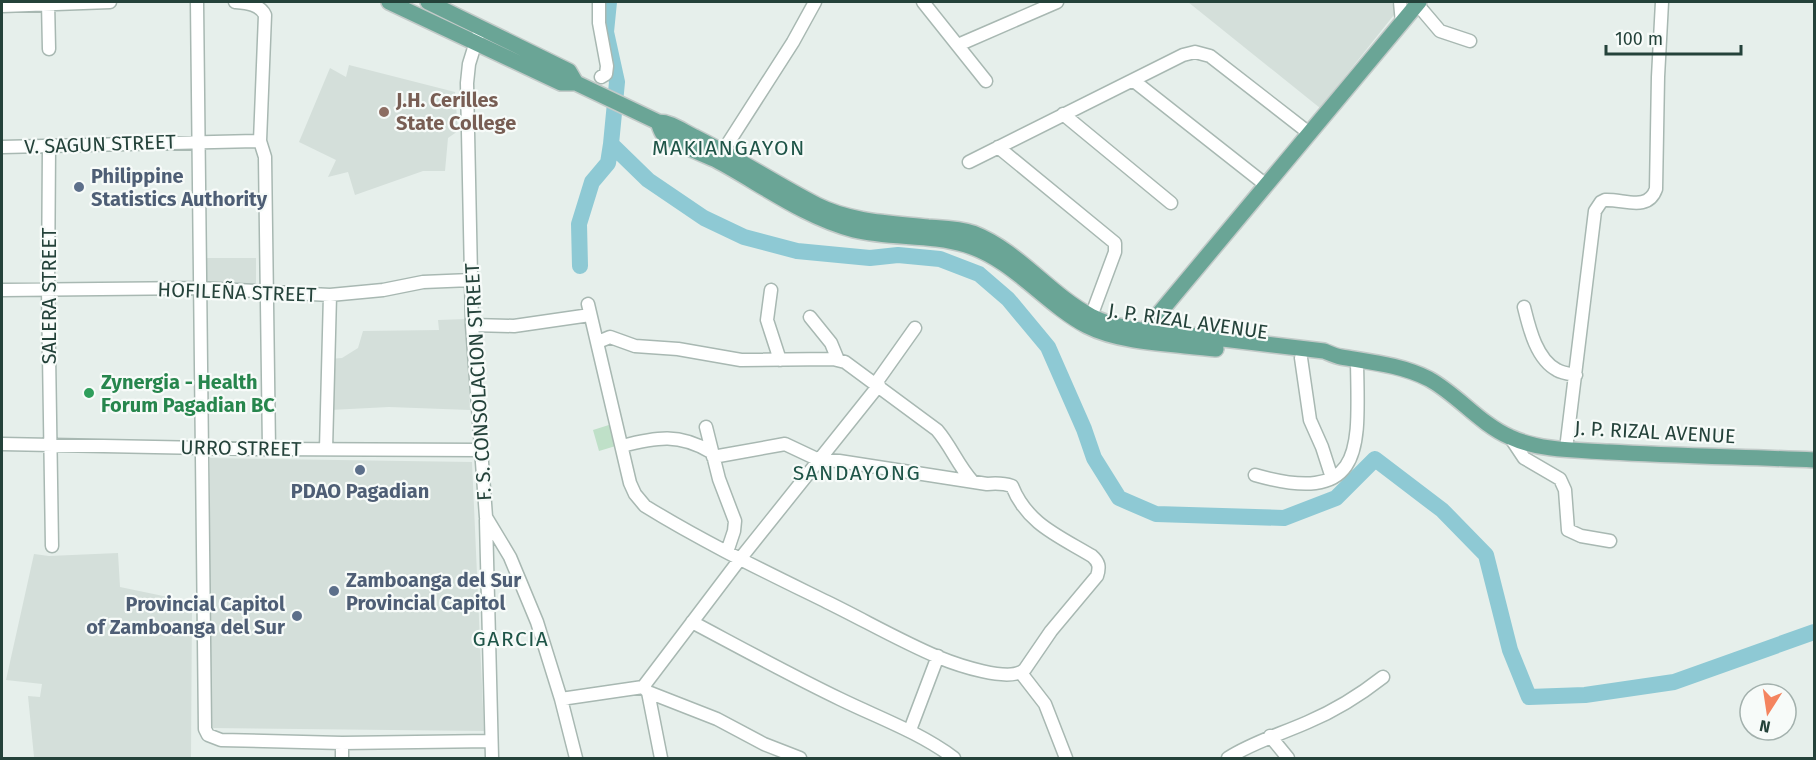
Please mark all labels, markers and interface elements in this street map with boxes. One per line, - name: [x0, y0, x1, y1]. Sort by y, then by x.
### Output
- scale bar: [1606, 18, 1741, 56]
- text: 100 m: [1615, 28, 1663, 50]
- place label: J.H. Cerilles State College: [395, 88, 516, 135]
- marker: J.H. Cerilles State College: [377, 105, 391, 119]
- street label: V. SAGUN STREET: [24, 129, 177, 159]
- district label: MAKIANGAYON: [652, 135, 806, 161]
- place label: Philippine Statistics Authority: [91, 164, 268, 211]
- marker: Philippine Statistics Authority: [72, 180, 86, 194]
- street label: SALERA STREET: [37, 227, 61, 364]
- street label: F. S. CONSOLACION STREET: [460, 262, 496, 502]
- street label: HOFILEÑA STREET: [157, 277, 317, 307]
- street label: J. P. RIZAL AVENUE: [1106, 298, 1270, 344]
- place label: Zynergia - Health Forum Pagadian BC: [101, 370, 275, 417]
- marker: Zynergia - Health Forum Pagadian BC: [82, 386, 96, 400]
- street label: J. P. RIZAL AVENUE: [1574, 416, 1736, 448]
- street label: URRO STREET: [180, 435, 302, 461]
- district label: SANDAYONG: [793, 460, 921, 486]
- marker: PDAO Pagadian: [353, 463, 367, 477]
- place label: PDAO Pagadian: [291, 479, 429, 503]
- place label: Zamboanga del Sur Provincial Capitol: [346, 568, 522, 615]
- marker: Zamboanga del Sur Provincial Capitol: [327, 584, 341, 598]
- place label: Provincial Capitol of Zamboanga del Sur: [86, 592, 286, 639]
- marker: Provincial Capitol of Zamboanga del Sur: [290, 609, 304, 623]
- district label: GARCIA: [473, 626, 549, 652]
- north arrow: [1738, 682, 1798, 742]
- text: N: [1758, 716, 1772, 737]

